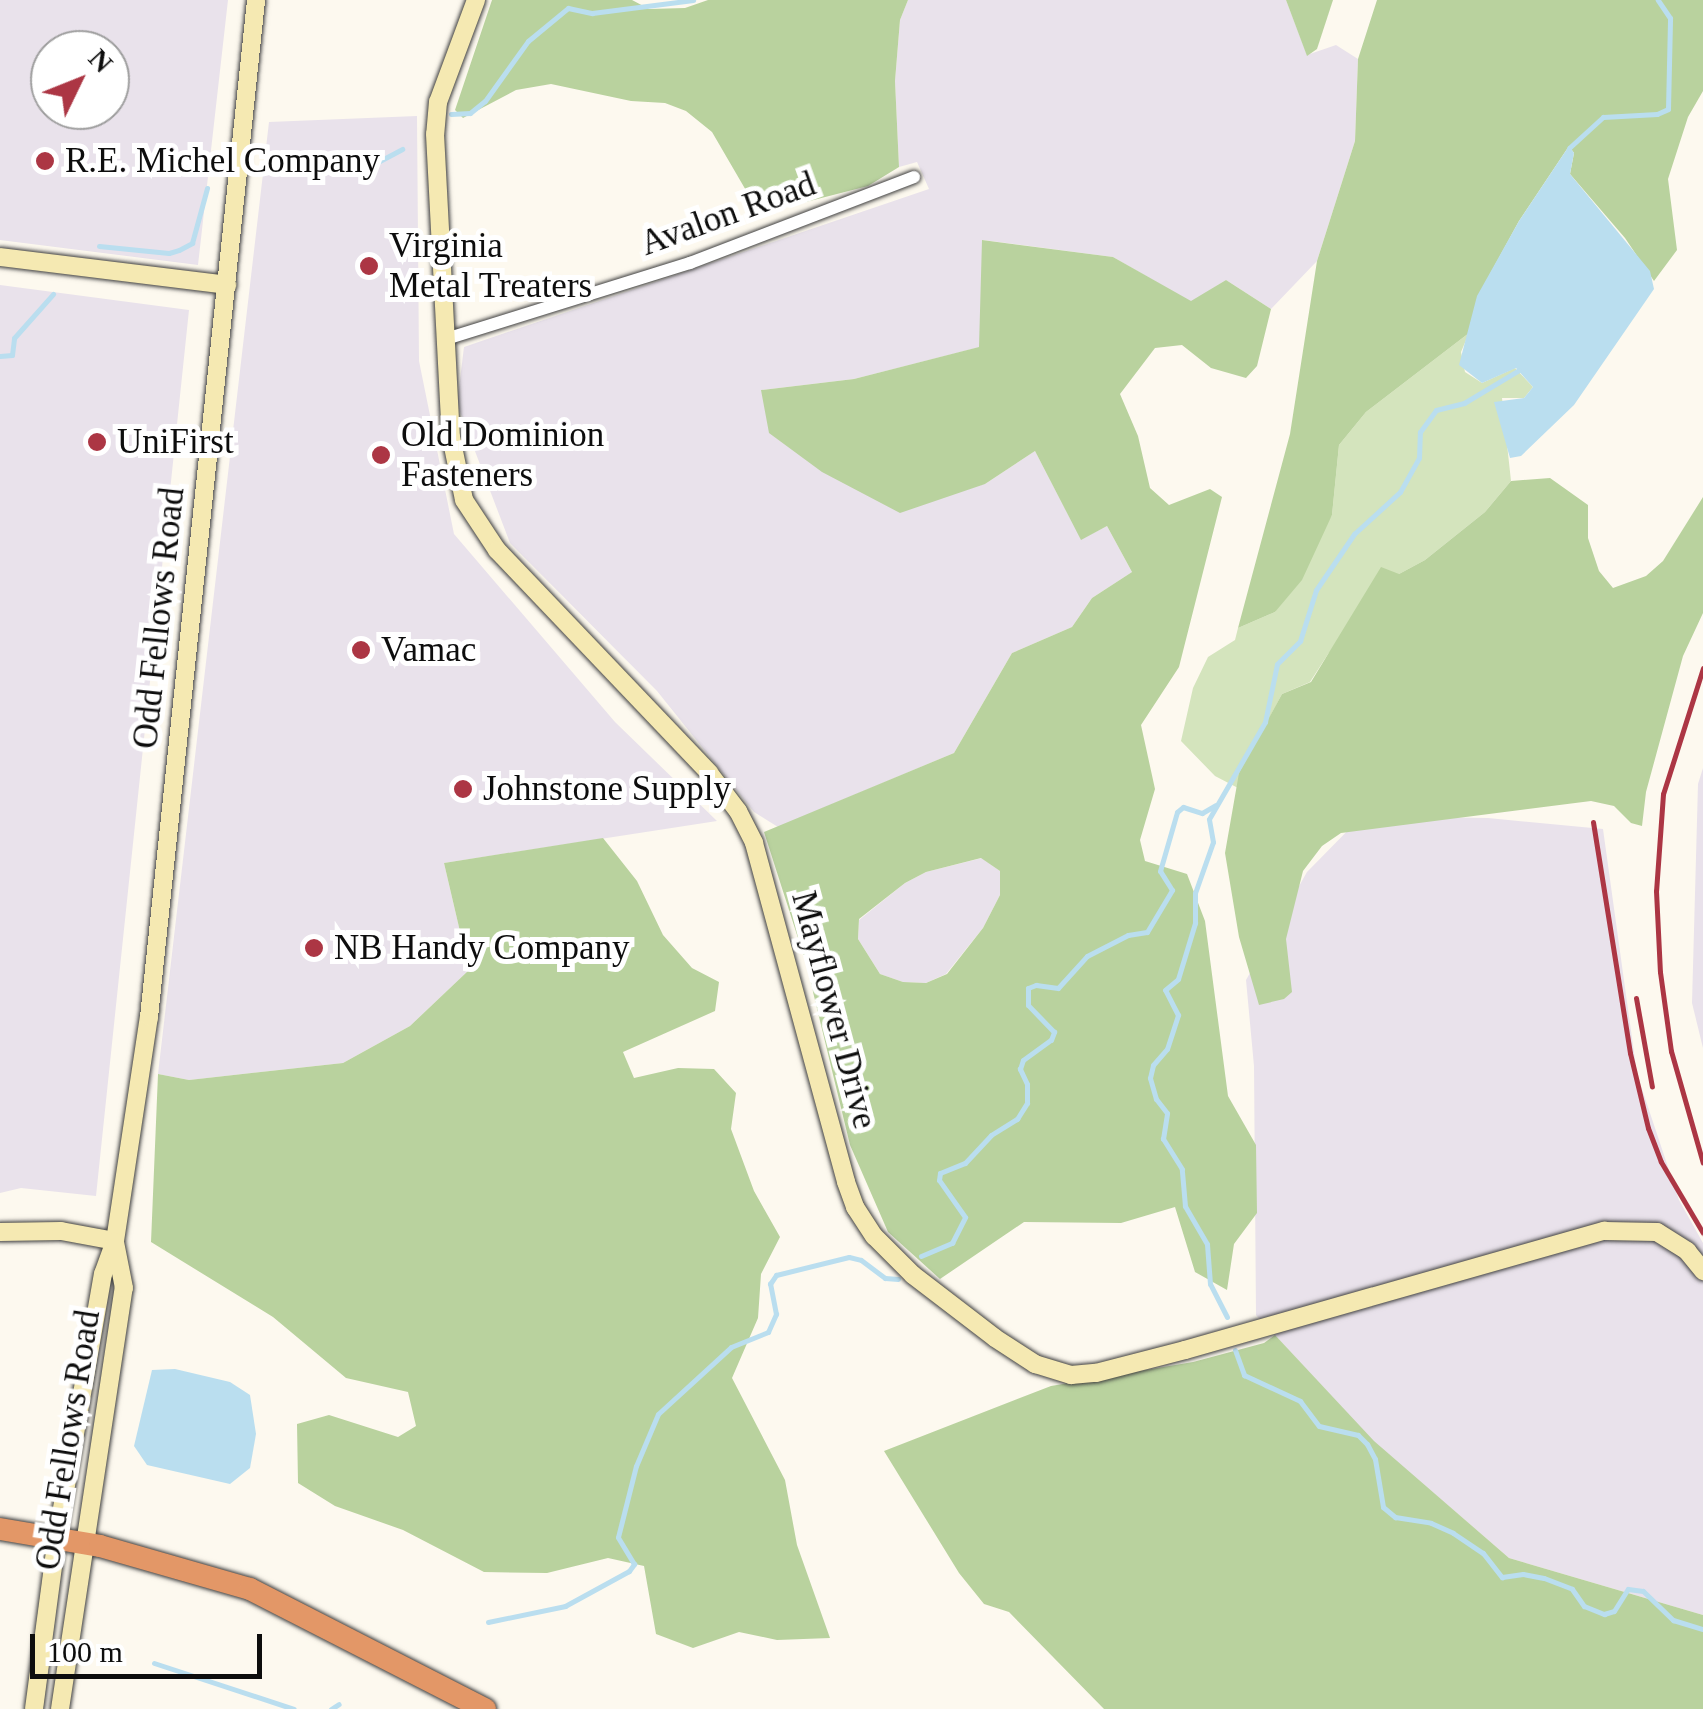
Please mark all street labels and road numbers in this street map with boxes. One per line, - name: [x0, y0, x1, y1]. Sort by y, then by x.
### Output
- street label: Avalon Road: [635, 163, 821, 265]
- street label: Odd Fellows Road: [124, 485, 194, 751]
- street label: Mayflower Drive: [782, 887, 886, 1133]
- street label: Odd Fellows Road: [27, 1307, 109, 1573]

